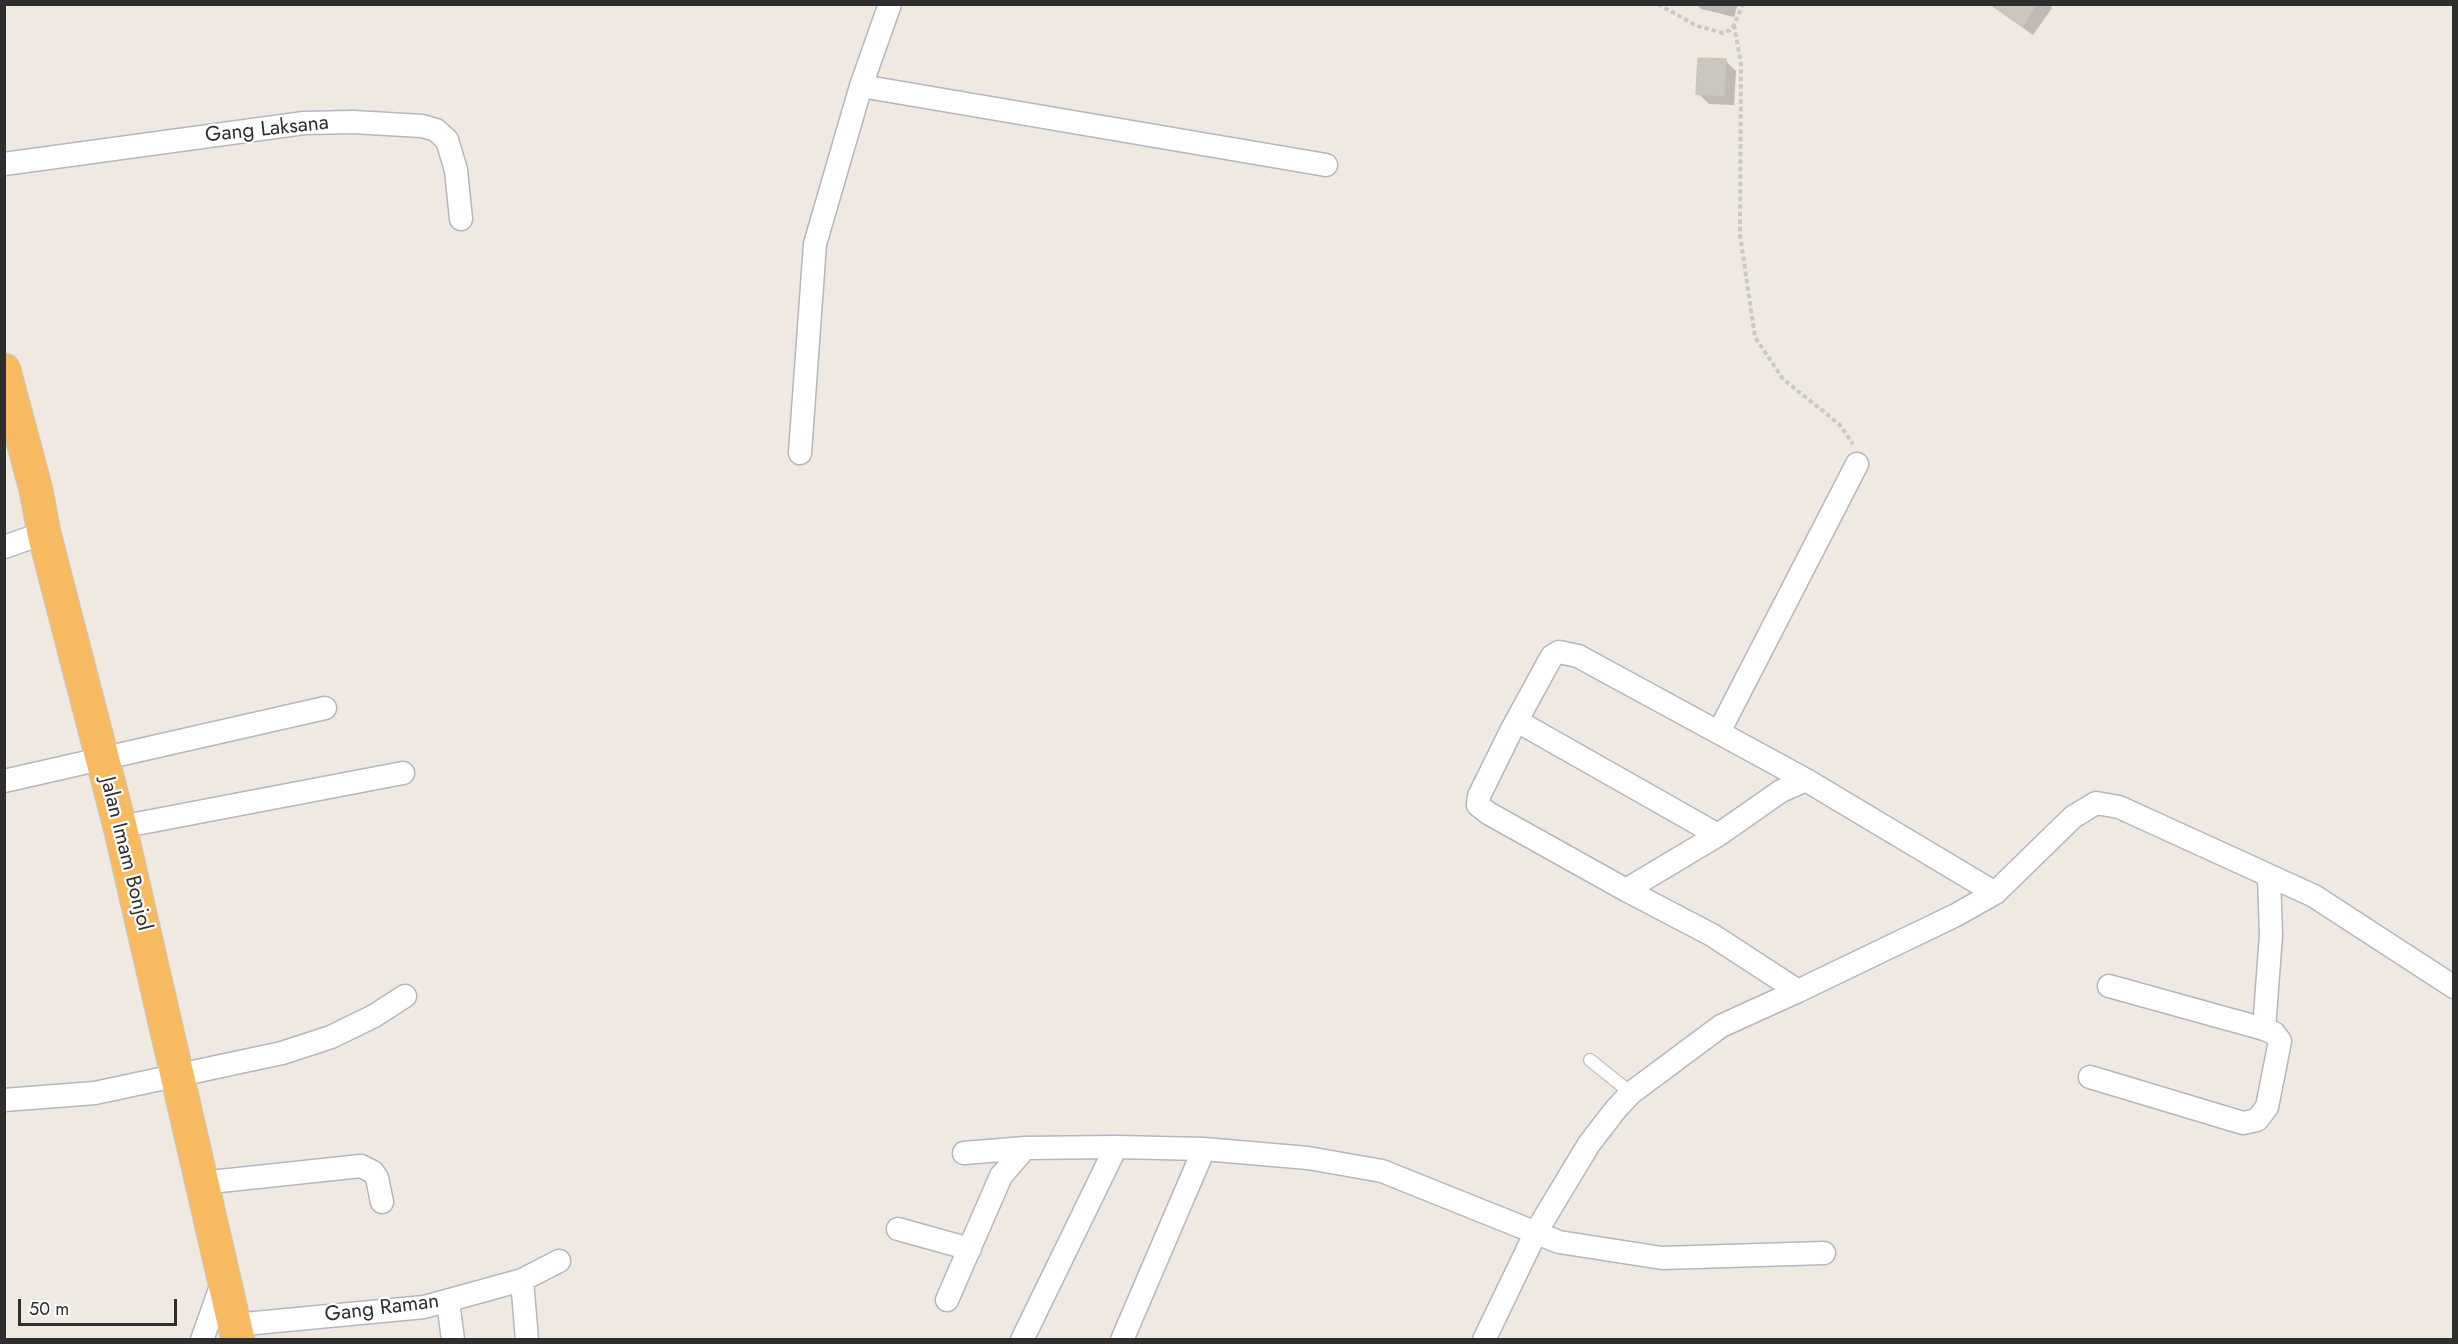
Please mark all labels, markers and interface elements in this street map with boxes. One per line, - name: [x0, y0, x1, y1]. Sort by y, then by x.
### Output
- street label: Gang Laksana: [204, 111, 330, 149]
- street label: Jalan Imam Bonjol: [94, 775, 156, 933]
- scale bar: [21, 1287, 180, 1325]
- street label: Gang Raman: [323, 1289, 441, 1329]
- text: 50 m: [29, 1296, 69, 1322]

